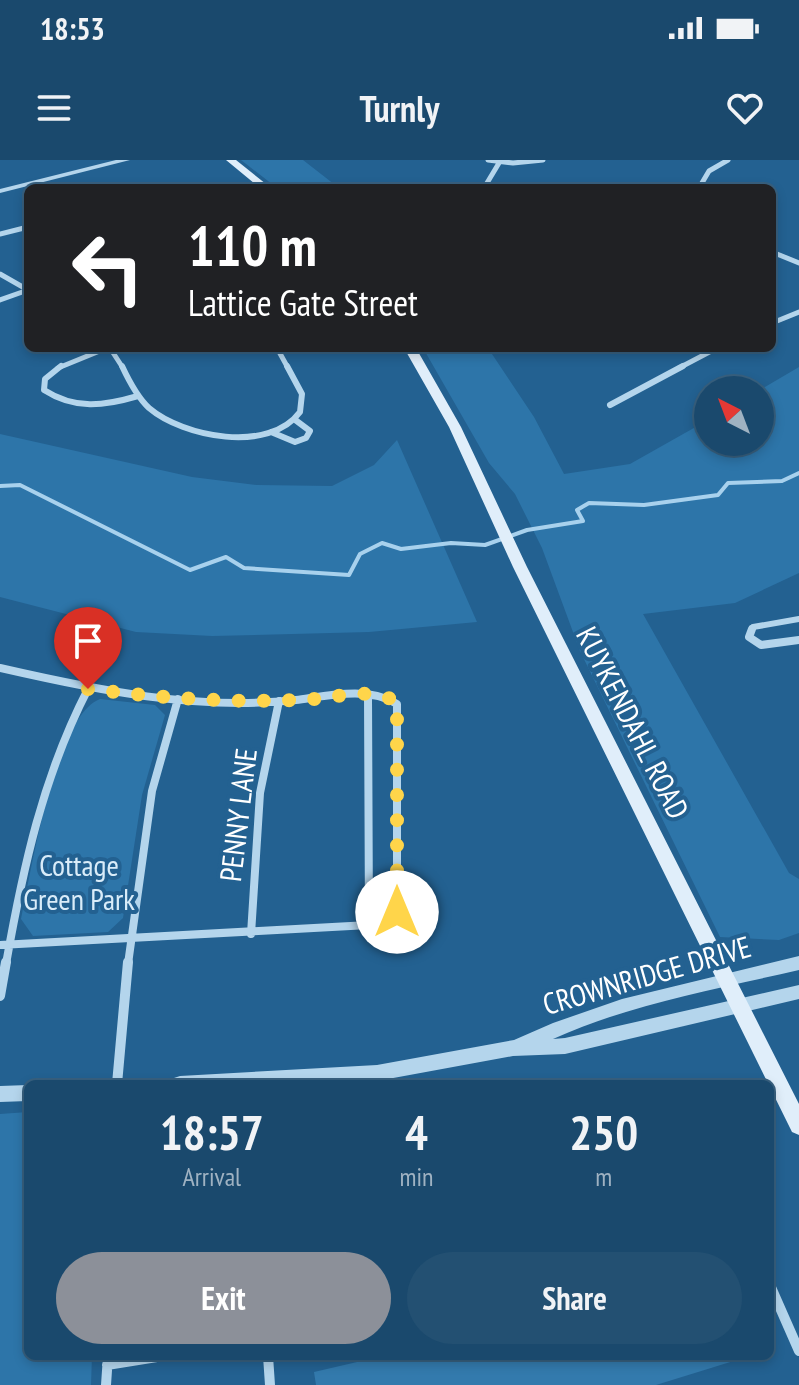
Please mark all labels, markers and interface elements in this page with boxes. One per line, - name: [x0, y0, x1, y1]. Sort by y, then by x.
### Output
- text: 18:53: [40, 9, 105, 48]
- text: Turnly: [360, 85, 439, 132]
- icon: menu: [32, 86, 76, 130]
- icon: heart: [723, 86, 767, 130]
- text: 110 m: [188, 209, 317, 281]
- icon: left: [56, 216, 160, 320]
- text: Lattice Gate Street: [188, 279, 418, 326]
- north arrow: [694, 376, 774, 456]
- map controls: [694, 376, 774, 456]
- pin: [54, 607, 122, 689]
- icon: arrive: [66, 619, 110, 663]
- street label: KUYKENDAHL ROAD: [568, 620, 698, 825]
- street label: PENNY LANE: [210, 746, 265, 884]
- park label: Cottage Green Park: [23, 845, 135, 918]
- position arrow: [355, 870, 439, 954]
- street label: CROWNRIDGE DRIVE: [538, 926, 755, 1023]
- text: 18:57: [160, 1101, 264, 1163]
- text: 4: [405, 1101, 428, 1163]
- text: 250: [569, 1101, 638, 1163]
- text: Arrival: [182, 1160, 241, 1193]
- text: min: [399, 1160, 433, 1193]
- text: m: [595, 1160, 612, 1193]
- button: Exit: [56, 1252, 391, 1344]
- button: Share: [407, 1252, 742, 1344]

